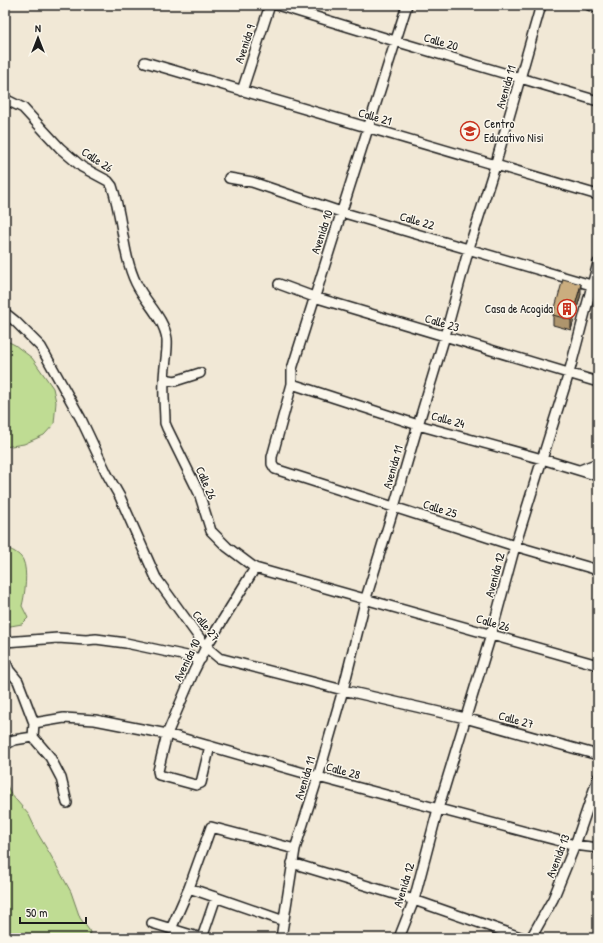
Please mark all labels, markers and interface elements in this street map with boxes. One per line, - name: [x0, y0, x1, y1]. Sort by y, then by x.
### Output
- north arrow: [18, 18, 58, 58]
- text: N: [35, 21, 41, 35]
- street label: Avenida 9: [230, 22, 259, 66]
- street label: Calle 20: [422, 29, 460, 55]
- street label: Avenida 11: [491, 63, 520, 111]
- street label: Calle 21: [356, 104, 394, 129]
- place label: Centro Educativo Nisi: [484, 115, 544, 146]
- school or university icon: Centro Educativo Nisi: [459, 120, 481, 142]
- street label: Calle 26: [78, 143, 116, 176]
- street label: Calle 22: [398, 207, 437, 234]
- street label: Avenida 10: [306, 208, 337, 256]
- building icon: Casa de Acogida: [556, 298, 578, 320]
- place label: Casa de Acogida: [485, 300, 553, 317]
- street label: Calle 23: [423, 309, 461, 336]
- street label: Calle 24: [429, 407, 467, 432]
- street label: Avenida 11: [378, 443, 407, 491]
- street label: Calle 26: [192, 464, 221, 502]
- street label: Calle 25: [421, 495, 459, 522]
- street label: Avenida 12: [480, 550, 509, 599]
- street label: Calle 27: [189, 607, 224, 645]
- street label: Calle 26: [474, 610, 512, 635]
- street label: Avenida 10: [169, 636, 204, 684]
- street label: Calle 27: [497, 707, 536, 732]
- street label: Avenida 11: [290, 754, 319, 802]
- street label: Calle 28: [324, 758, 362, 783]
- street label: Avenida 13: [541, 832, 574, 880]
- street label: Avenida 12: [389, 860, 418, 909]
- scale bar: [20, 899, 86, 925]
- text: 50 m: [26, 904, 47, 921]

